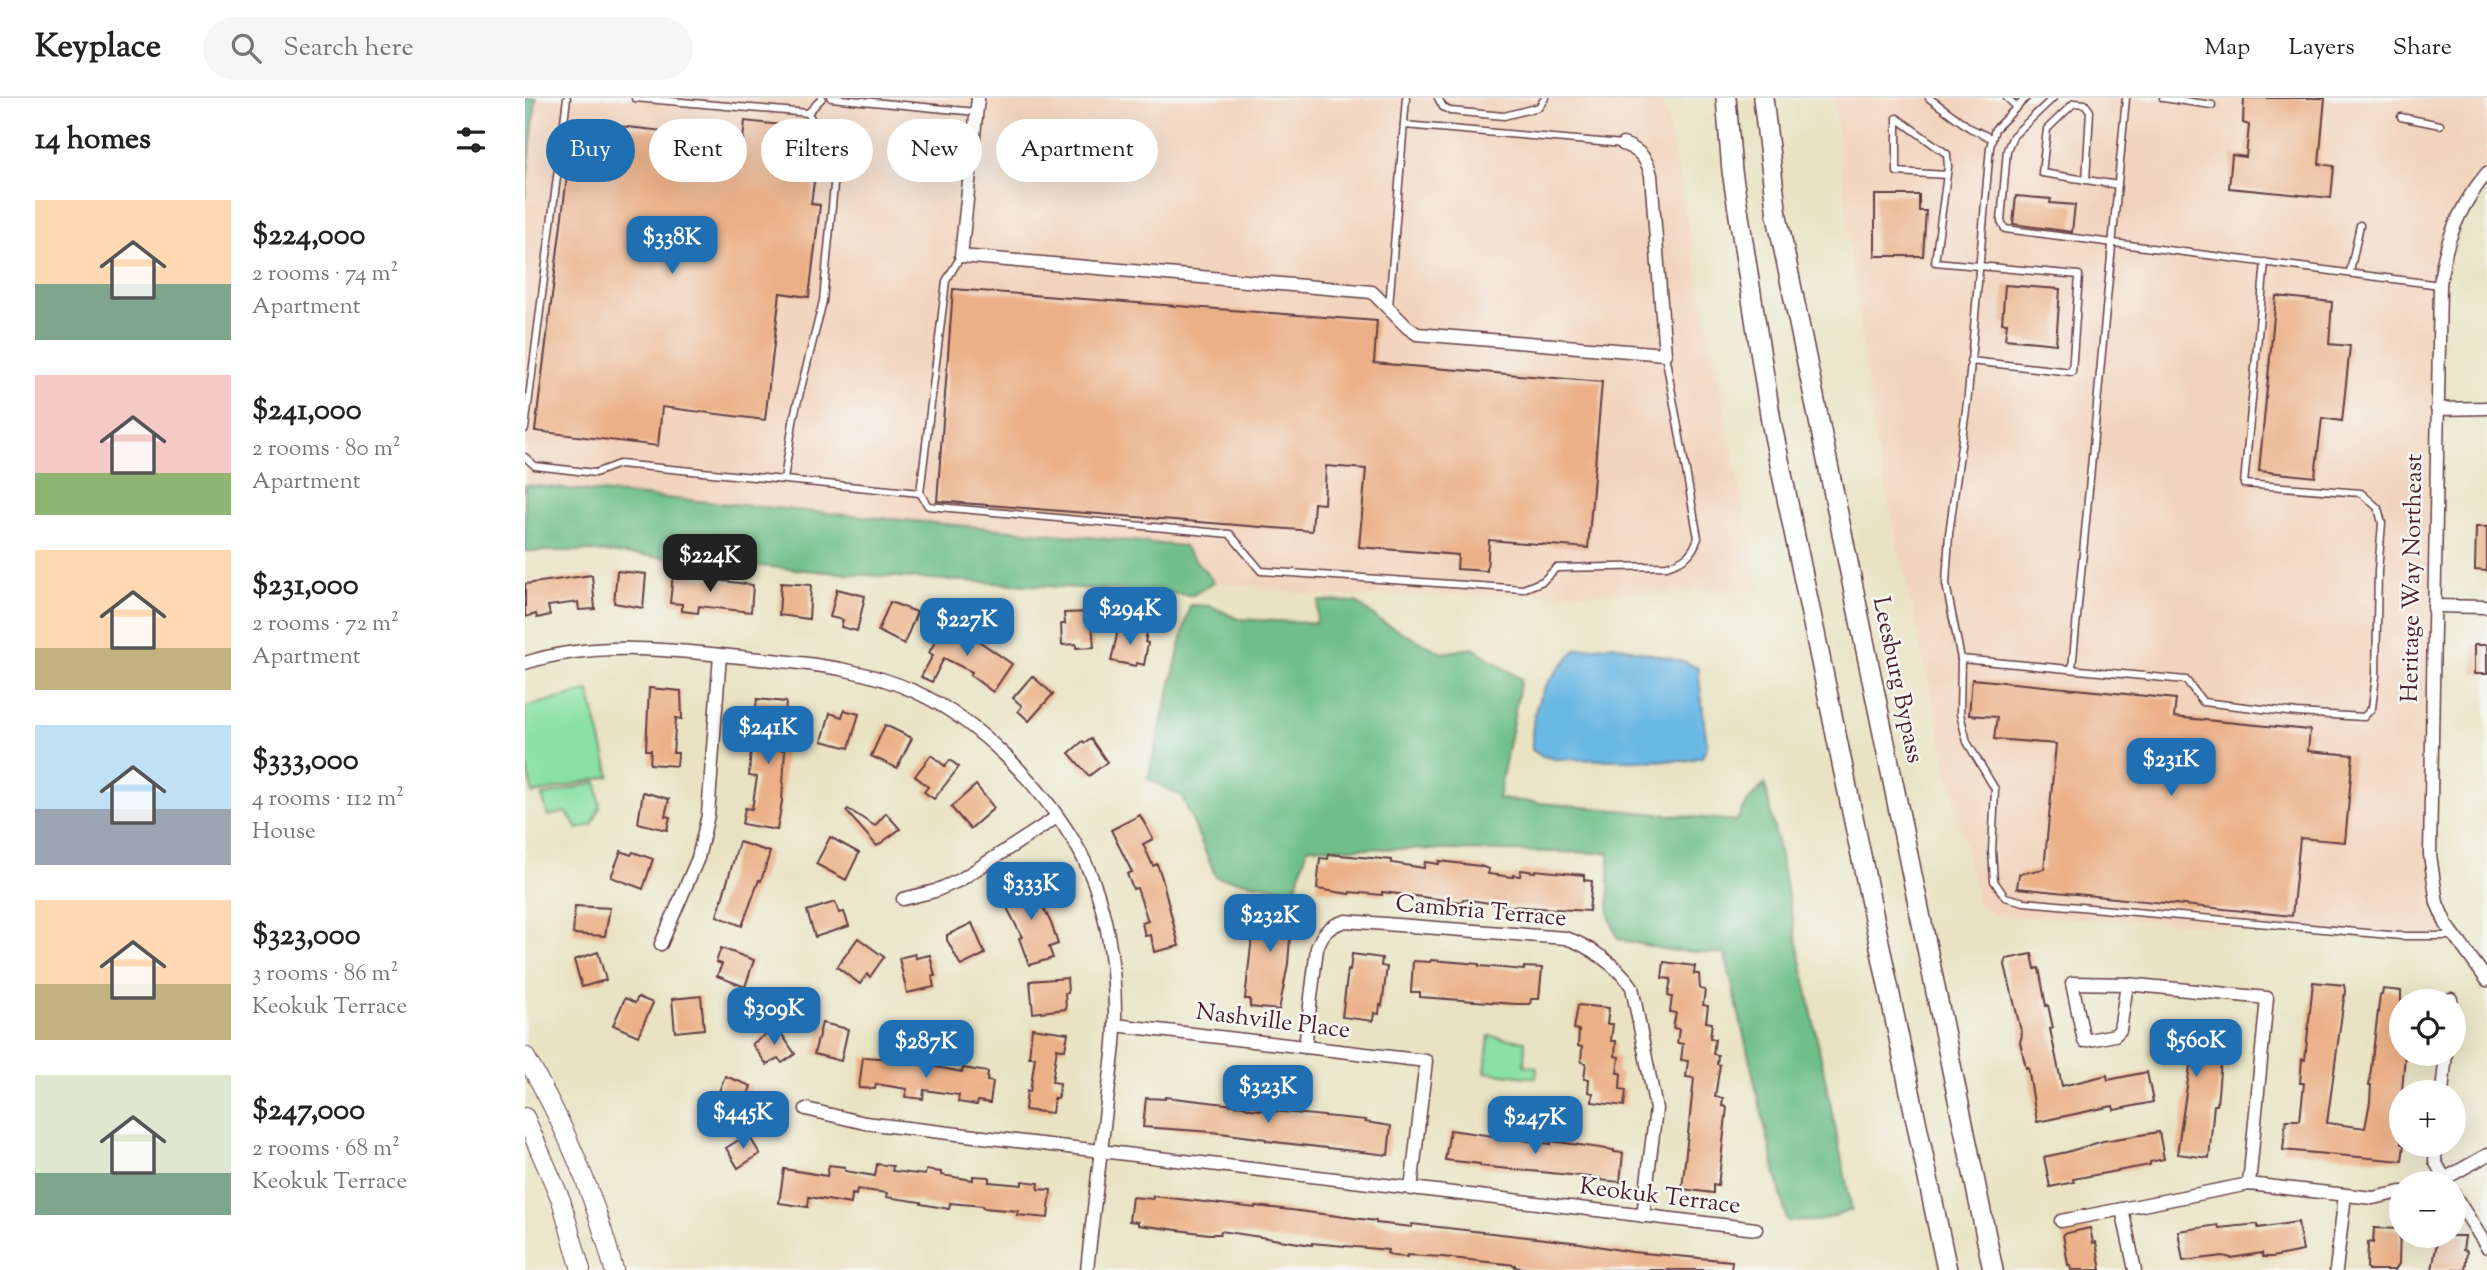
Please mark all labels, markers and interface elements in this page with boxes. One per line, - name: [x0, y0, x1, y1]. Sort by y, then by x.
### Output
- search box: [203, 17, 693, 80]
- text: Keyplace: [35, 24, 161, 72]
- icon: search: [227, 29, 265, 67]
- text: Search here: [283, 30, 414, 67]
- text: Map: [2204, 31, 2250, 65]
- text: Layers: [2288, 31, 2355, 65]
- text: Share: [2393, 31, 2452, 65]
- text: 14 homes: [35, 119, 151, 162]
- chip: Buy: [546, 119, 635, 182]
- chip: Rent: [649, 119, 747, 182]
- chip: Filters: [761, 119, 873, 182]
- chip: New: [887, 119, 982, 182]
- chip: Apartment: [996, 119, 1158, 182]
- icon: filters: [452, 121, 490, 159]
- text: $224,000: [252, 215, 365, 258]
- pin: $338K: [623, 216, 721, 276]
- text: $338K: [643, 222, 702, 255]
- icon: home: [91, 228, 175, 312]
- text: 2 rooms · 74 m²: [252, 258, 398, 291]
- text: Apartment: [252, 291, 361, 324]
- text: $241,000: [252, 390, 362, 433]
- icon: home: [91, 403, 175, 487]
- text: 2 rooms · 80 m²: [252, 433, 400, 466]
- street label: Heritage Way Northeast: [2394, 453, 2432, 703]
- text: Apartment: [252, 466, 361, 499]
- pin: $224K: [661, 534, 759, 594]
- text: $224K: [679, 540, 741, 573]
- text: $231,000: [252, 565, 359, 608]
- icon: home: [91, 578, 175, 662]
- pin: $294K: [1081, 588, 1179, 647]
- text: $294K: [1099, 593, 1161, 626]
- street label: Leesburg Bypass: [1863, 594, 1931, 766]
- pin: $227K: [918, 598, 1016, 658]
- text: $227K: [936, 604, 998, 637]
- text: 2 rooms · 72 m²: [252, 608, 399, 641]
- text: Apartment: [252, 641, 361, 674]
- pin: $241K: [719, 706, 817, 766]
- text: $241K: [738, 712, 798, 745]
- pin: $231K: [2122, 738, 2220, 798]
- text: $333,000: [252, 740, 359, 783]
- text: $231K: [2143, 744, 2199, 777]
- icon: home: [91, 753, 175, 837]
- text: 4 rooms · 112 m²: [252, 783, 404, 816]
- text: House: [252, 816, 316, 849]
- pin: $333K: [982, 862, 1080, 922]
- text: $333K: [1003, 868, 1059, 901]
- street label: Cambria Terrace: [1394, 888, 1568, 936]
- pin: $232K: [1221, 894, 1319, 954]
- text: $232K: [1240, 900, 1300, 933]
- text: $323,000: [252, 915, 361, 958]
- icon: home: [91, 928, 175, 1012]
- text: 3 rooms · 86 m²: [252, 958, 398, 991]
- pin: $309K: [725, 988, 823, 1047]
- map controls: [2389, 989, 2466, 1248]
- button: locate: [2389, 989, 2466, 1066]
- text: Keokuk Terrace: [252, 991, 407, 1024]
- text: $309K: [743, 993, 805, 1026]
- street label: Nashville Place: [1194, 996, 1352, 1048]
- pin: $287K: [877, 1020, 975, 1080]
- pin: $560K: [2147, 1020, 2245, 1079]
- text: $560K: [2166, 1025, 2226, 1058]
- text: $287K: [895, 1026, 957, 1059]
- pin: $323K: [1219, 1066, 1317, 1125]
- text: $323K: [1239, 1071, 1297, 1104]
- button: +: [2389, 1080, 2466, 1157]
- text: $247,000: [252, 1090, 365, 1133]
- pin: $445K: [694, 1091, 792, 1151]
- pin: $247K: [1486, 1096, 1584, 1156]
- text: $445K: [713, 1097, 773, 1130]
- text: $247K: [1504, 1102, 1566, 1135]
- icon: home: [91, 1103, 175, 1187]
- text: 2 rooms · 68 m²: [252, 1133, 400, 1166]
- text: Keokuk Terrace: [252, 1166, 407, 1199]
- street label: Keokuk Terrace: [1578, 1170, 1742, 1224]
- button: −: [2389, 1171, 2466, 1248]

